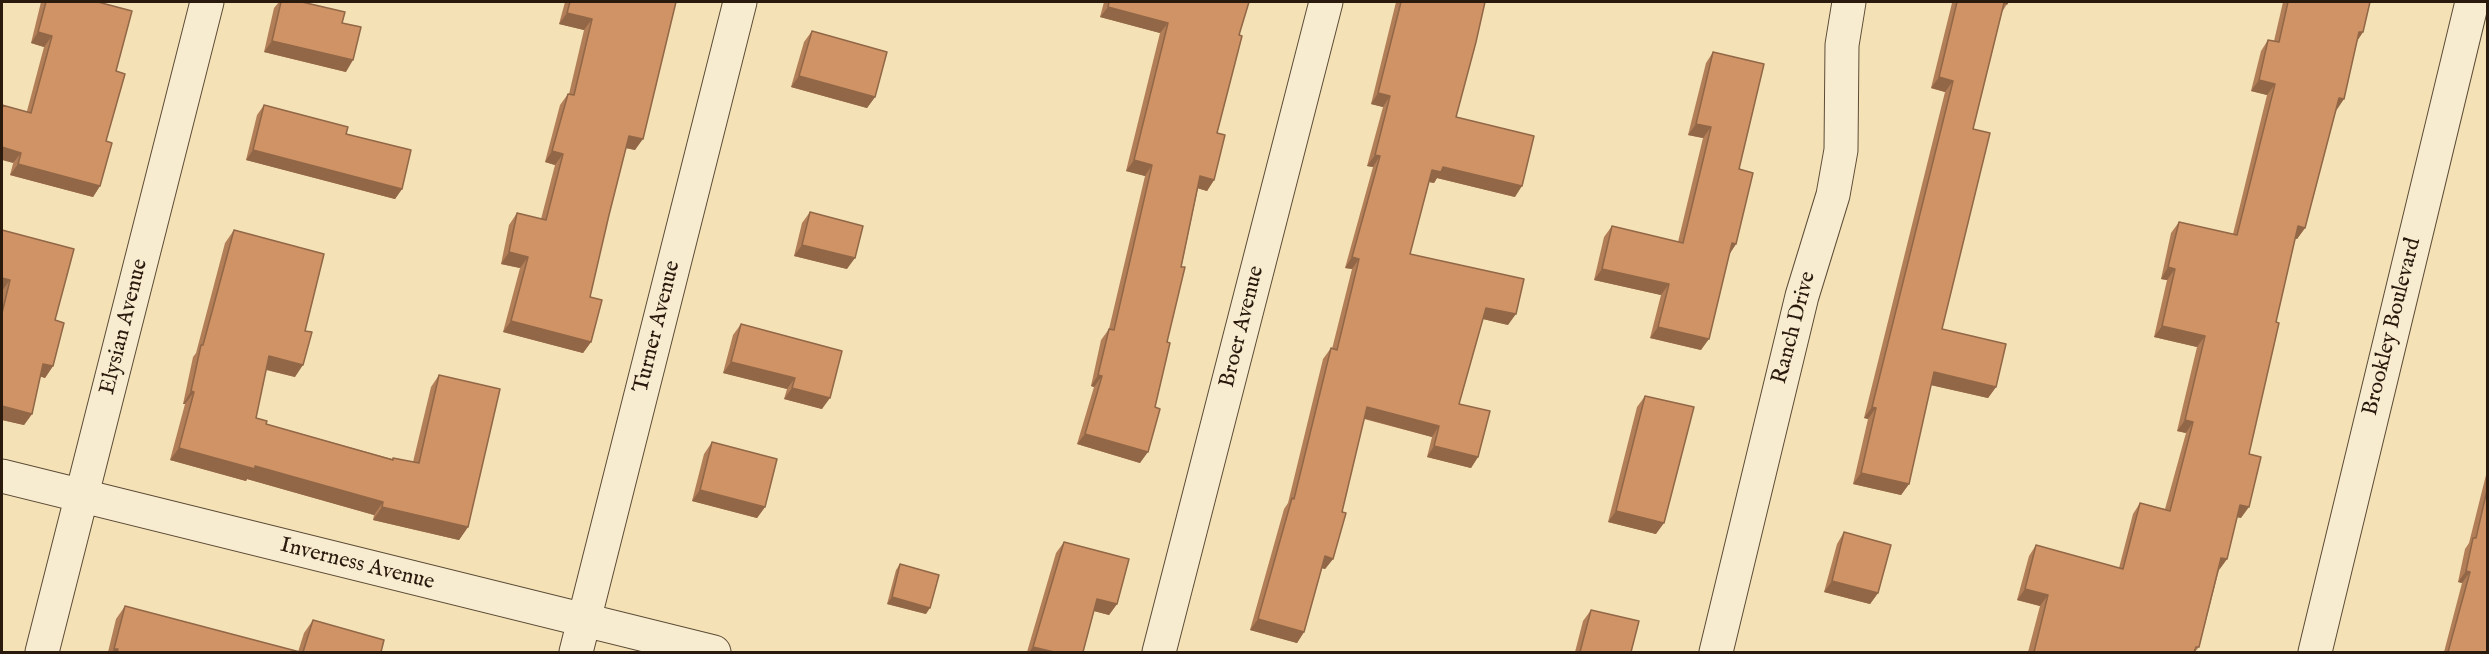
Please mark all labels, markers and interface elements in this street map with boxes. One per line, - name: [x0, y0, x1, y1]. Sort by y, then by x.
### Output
- street label: Brookley Boulevard: [2358, 235, 2428, 419]
- street label: Elysian Avenue: [95, 257, 155, 397]
- street label: Turner Avenue: [629, 258, 687, 396]
- street label: Broer Avenue: [1215, 263, 1271, 391]
- street label: Ranch Drive: [1767, 269, 1823, 387]
- street label: Inverness Avenue: [277, 533, 437, 597]

